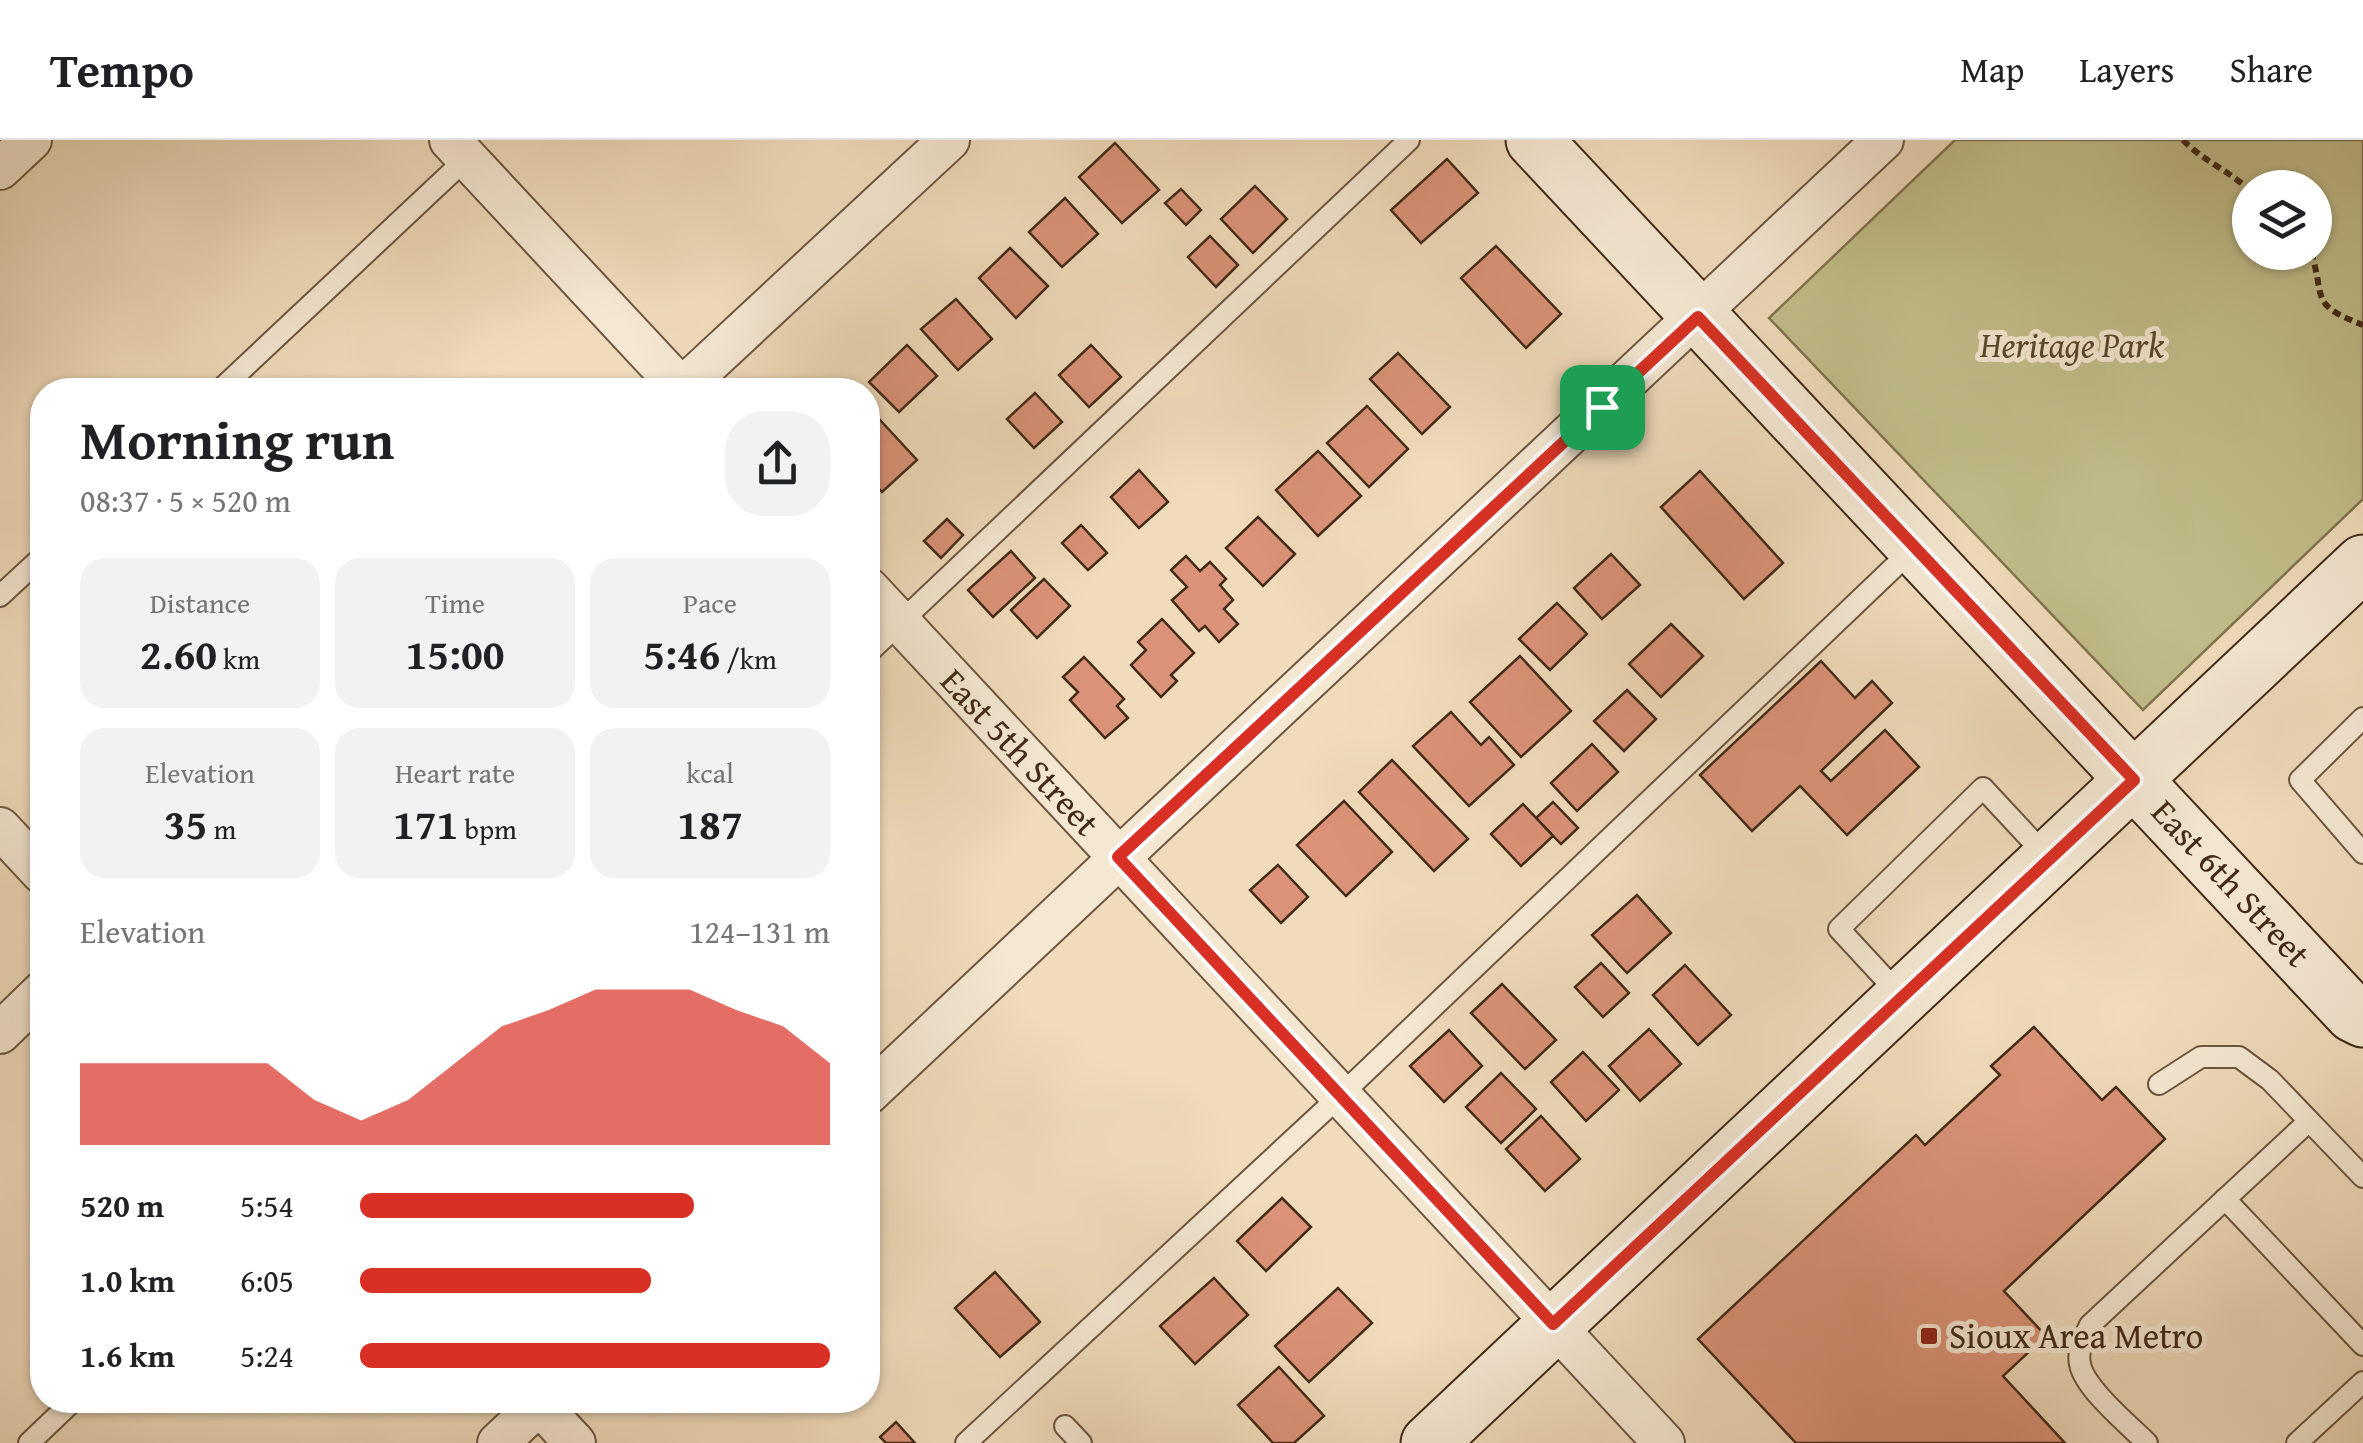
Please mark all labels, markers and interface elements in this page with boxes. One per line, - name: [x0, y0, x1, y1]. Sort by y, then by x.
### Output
- text: Tempo: [50, 34, 194, 105]
- text: Map: [1960, 44, 2024, 95]
- text: Layers: [2079, 44, 2174, 95]
- text: Share: [2229, 44, 2313, 95]
- map controls: [2232, 170, 2332, 270]
- button: layers: [2232, 170, 2332, 270]
- park label: Heritage Park: [1979, 319, 2165, 370]
- pin: [1560, 365, 1645, 450]
- icon: arrive: [1575, 380, 1630, 435]
- text: Morning run: [80, 399, 394, 479]
- button: share: [725, 411, 830, 516]
- text: 08:37 · 5 × 520 m: [80, 477, 291, 524]
- text: Distance: [150, 582, 250, 623]
- text: Time: [425, 582, 485, 623]
- text: Pace: [683, 582, 737, 623]
- text: 2.60: [140, 623, 217, 684]
- text: 15:00: [406, 623, 504, 684]
- text: 5:46: [643, 623, 720, 684]
- text: km: [217, 638, 260, 679]
- text: /km: [720, 638, 777, 679]
- street label: East 5th Street: [929, 656, 1112, 847]
- text: Elevation: [145, 752, 255, 793]
- text: Heart rate: [395, 752, 515, 793]
- text: kcal: [686, 752, 734, 793]
- street label: East 6th Street: [2140, 787, 2323, 978]
- text: 35: [164, 793, 207, 854]
- text: 171: [393, 793, 458, 854]
- text: 187: [677, 793, 743, 854]
- text: m: [207, 808, 236, 849]
- text: bpm: [458, 808, 517, 849]
- text: Elevation: [80, 908, 205, 955]
- text: 124–131 m: [689, 908, 830, 955]
- text: 520 m: [80, 1182, 164, 1229]
- text: 5:54: [240, 1182, 294, 1229]
- text: 1.0 km: [80, 1257, 175, 1304]
- text: 6:05: [240, 1257, 294, 1304]
- place label: Sioux Area Metro: [1949, 1310, 2203, 1361]
- marker: Sioux Area Metro: [1918, 1325, 1940, 1347]
- text: 1.6 km: [80, 1332, 175, 1379]
- text: 5:24: [240, 1332, 294, 1379]

